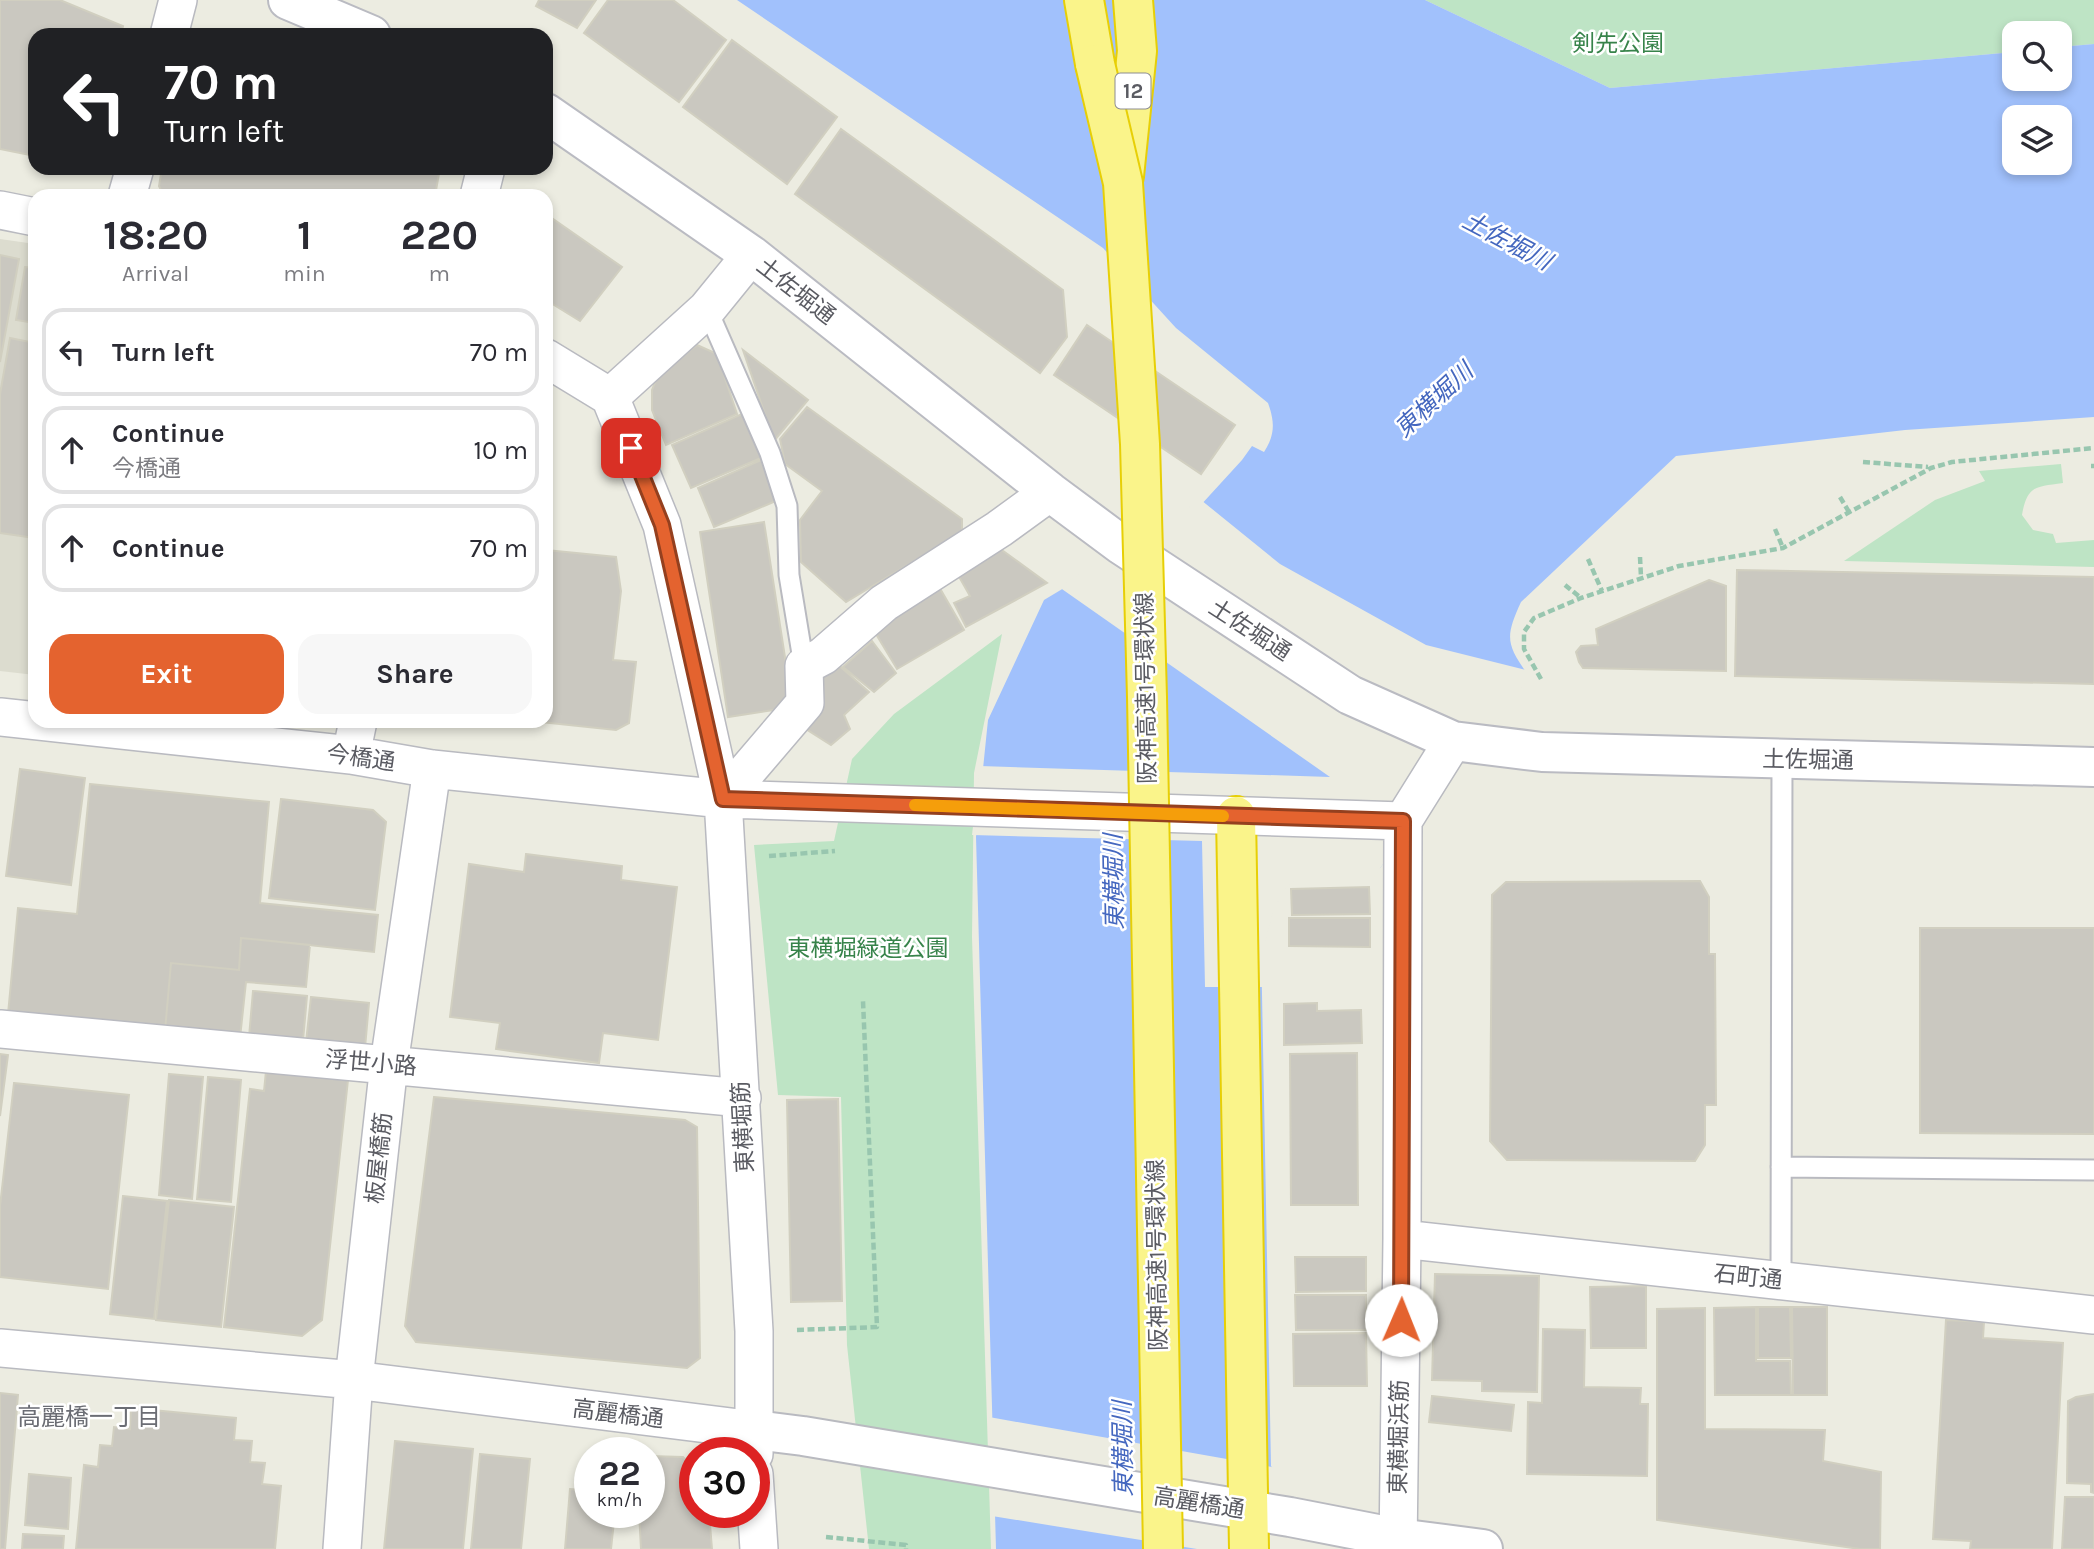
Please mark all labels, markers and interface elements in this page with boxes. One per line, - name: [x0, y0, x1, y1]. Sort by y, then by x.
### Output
- map controls: [2002, 21, 2072, 175]
- button: search: [2002, 21, 2072, 91]
- park label: 剣先公園: [1572, 30, 1664, 57]
- text: 70 m: [164, 54, 278, 111]
- icon: left: [49, 56, 140, 147]
- road number: 12: [1116, 74, 1150, 108]
- button: layers: [2002, 105, 2072, 175]
- text: Turn left: [164, 113, 284, 150]
- water label: 土佐堀川: [1458, 206, 1559, 277]
- text: 18:20: [103, 210, 208, 260]
- text: 1: [297, 210, 312, 260]
- text: 220: [401, 210, 478, 260]
- street label: 土佐堀通: [751, 252, 841, 330]
- text: Arrival: [122, 260, 189, 287]
- text: min: [283, 260, 326, 287]
- text: m: [429, 260, 450, 287]
- icon: left: [53, 333, 91, 371]
- text: Turn left: [112, 337, 214, 368]
- text: 70 m: [470, 337, 528, 368]
- water label: 東横堀川: [1389, 355, 1481, 443]
- text: Continue: [112, 418, 224, 449]
- pin: [601, 418, 661, 478]
- icon: arrive: [612, 429, 650, 467]
- icon: ahead: [53, 431, 91, 469]
- text: 10 m: [473, 435, 528, 466]
- text: 今橋通: [112, 455, 181, 482]
- icon: ahead: [53, 529, 91, 567]
- text: Continue: [112, 533, 224, 564]
- text: 70 m: [470, 533, 528, 564]
- street label: 阪神高速1号環状線: [1131, 592, 1161, 784]
- street label: 土佐堀通: [1204, 594, 1296, 666]
- button: Exit: [49, 634, 284, 714]
- button: Share: [298, 634, 532, 714]
- street label: 今橋通: [325, 740, 397, 776]
- street label: 土佐堀通: [1762, 746, 1854, 774]
- water label: 東横堀川: [1099, 831, 1129, 930]
- park label: 東横堀緑道公園: [788, 935, 949, 962]
- street label: 浮世小路: [324, 1046, 418, 1080]
- street label: 東横堀筋: [727, 1080, 759, 1174]
- street label: 板屋橋筋: [361, 1111, 397, 1205]
- street label: 阪神高速1号環状線: [1142, 1159, 1172, 1351]
- street label: 石町通: [1712, 1260, 1784, 1294]
- position arrow: [1364, 1283, 1438, 1357]
- street label: 東横堀浜筋: [1384, 1379, 1414, 1495]
- street label: 高麗橋通: [571, 1395, 665, 1433]
- water label: 東横堀川: [1108, 1398, 1138, 1497]
- district label: 高麗橋一丁目: [17, 1403, 161, 1431]
- speed limit sign: 30: [679, 1437, 770, 1528]
- text: 22: [598, 1453, 641, 1494]
- street label: 高麗橋通: [1151, 1482, 1247, 1524]
- text: km/h: [597, 1489, 642, 1511]

